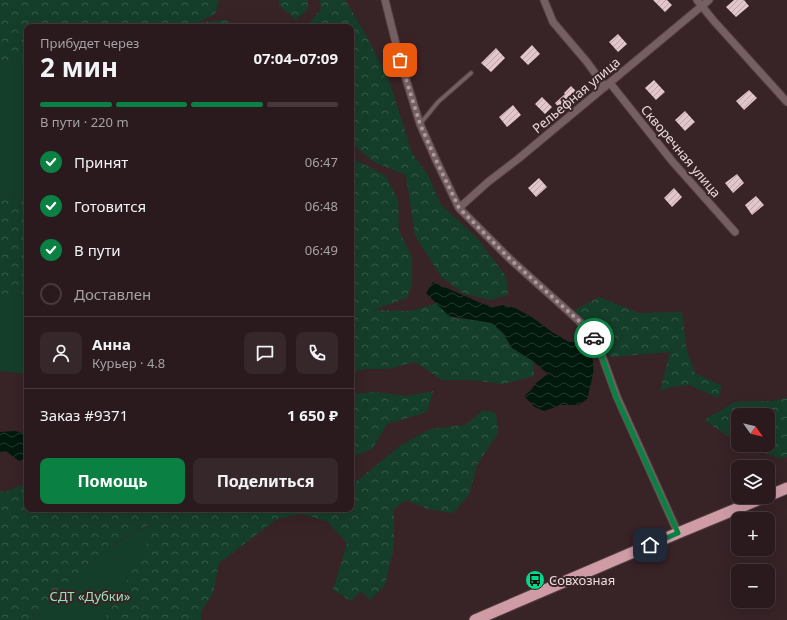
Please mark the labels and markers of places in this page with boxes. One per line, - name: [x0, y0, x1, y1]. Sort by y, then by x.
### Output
- pin: [383, 43, 417, 77]
- pin: [633, 528, 667, 562]
- bus stop icon: Совхозная: [524, 569, 546, 591]
- place label: Совхозная: [549, 571, 615, 589]

